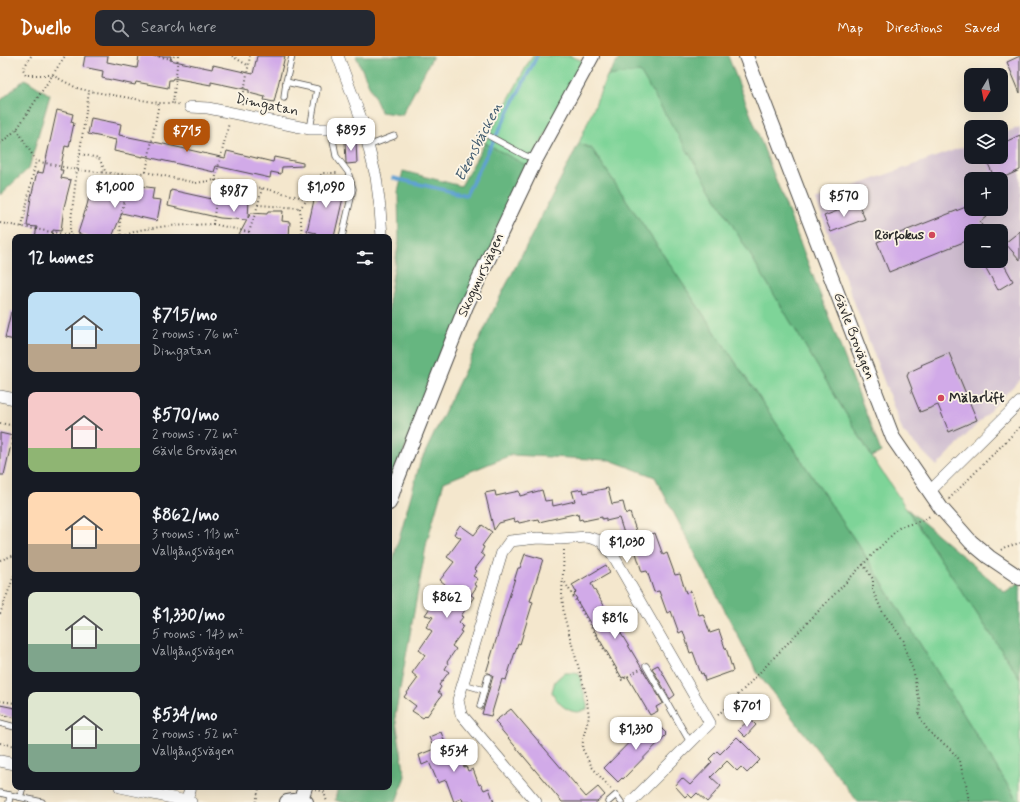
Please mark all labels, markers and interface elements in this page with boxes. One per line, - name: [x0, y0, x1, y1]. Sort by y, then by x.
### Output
- search box: [95, 10, 375, 46]
- text: Dwello: [20, 16, 71, 41]
- icon: search: [109, 17, 131, 39]
- text: Search here: [141, 18, 217, 38]
- text: Map: [837, 19, 863, 37]
- text: Directions: [885, 19, 943, 37]
- text: Saved: [965, 19, 1000, 37]
- north arrow: [964, 68, 1008, 112]
- map controls: [964, 68, 1008, 268]
- street label: Dimgatan: [234, 90, 300, 121]
- water label: Ekensbäcken: [451, 99, 508, 185]
- pin: $895: [327, 118, 375, 152]
- pin: $715: [163, 119, 211, 153]
- button: layers: [964, 120, 1008, 164]
- text: $895: [336, 122, 366, 139]
- text: $715: [173, 123, 201, 140]
- button: +: [964, 172, 1008, 216]
- pin: $1,000: [82, 175, 148, 209]
- pin: $1,090: [293, 175, 359, 209]
- text: $1,000: [96, 179, 134, 196]
- pin: $987: [210, 179, 258, 213]
- text: $1,090: [307, 179, 345, 196]
- text: $987: [220, 183, 248, 200]
- pin: $570: [820, 184, 868, 218]
- text: $570: [829, 188, 859, 205]
- button: −: [964, 224, 1008, 268]
- place label: Rörfokus: [874, 226, 925, 246]
- street label: Skogmursvägen: [454, 230, 509, 320]
- marker: Rörfokus: [927, 230, 937, 240]
- text: 12 homes: [28, 247, 94, 269]
- icon: filters: [354, 247, 376, 269]
- street label: Gävle Brovägen: [829, 290, 879, 382]
- text: $715/mo: [152, 304, 217, 326]
- icon: home: [60, 308, 108, 356]
- text: 2 rooms · 76 m²: [152, 326, 239, 343]
- text: Dimgatan: [152, 343, 211, 360]
- place label: Mälarlift: [949, 389, 1005, 407]
- marker: Mälarlift: [936, 393, 946, 403]
- text: $570/mo: [152, 404, 219, 426]
- icon: home: [60, 408, 108, 456]
- text: 2 rooms · 72 m²: [152, 426, 238, 443]
- text: Gävle Brovägen: [152, 443, 237, 460]
- text: $862/mo: [152, 504, 219, 526]
- icon: home: [60, 508, 108, 556]
- text: 3 rooms · 113 m²: [152, 526, 240, 543]
- pin: $1,030: [594, 530, 660, 564]
- text: $1,030: [609, 534, 645, 551]
- text: Vallgångsvägen: [152, 543, 234, 560]
- pin: $862: [423, 585, 471, 619]
- text: $862: [432, 589, 462, 606]
- text: $1,330/mo: [152, 604, 225, 626]
- pin: $816: [591, 606, 639, 640]
- icon: home: [60, 608, 108, 656]
- text: $816: [602, 610, 628, 627]
- text: 5 rooms · 143 m²: [152, 626, 244, 643]
- text: Vallgångsvägen: [152, 643, 234, 660]
- pin: $701: [723, 694, 771, 728]
- text: $701: [733, 698, 761, 715]
- text: $534/mo: [152, 704, 218, 726]
- icon: home: [60, 708, 108, 756]
- pin: $1,330: [603, 717, 669, 751]
- text: $1,330: [619, 721, 653, 738]
- text: 2 rooms · 52 m²: [152, 726, 238, 743]
- pin: $534: [430, 739, 478, 773]
- text: Vallgångsvägen: [152, 743, 234, 760]
- text: $534: [440, 743, 468, 760]

